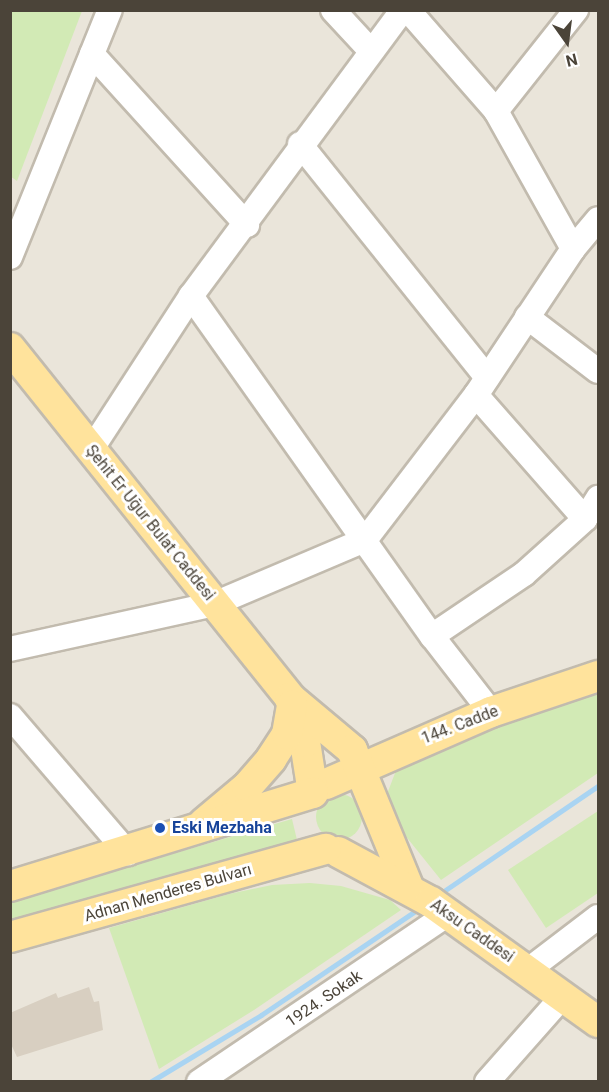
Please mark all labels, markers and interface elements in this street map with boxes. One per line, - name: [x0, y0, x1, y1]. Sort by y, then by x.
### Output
- north arrow: [537, 12, 597, 72]
- text: N: [564, 49, 579, 71]
- street label: Şehit Er Uğur Bulat Caddesi: [81, 441, 219, 605]
- street label: 144. Cadde: [419, 702, 501, 748]
- place label: Eski Mezbaha: [172, 818, 272, 838]
- marker: Eski Mezbaha: [153, 821, 167, 835]
- street label: Adnan Menderes Bulvarı: [82, 860, 254, 926]
- street label: Aksu Caddesi: [427, 895, 517, 967]
- street label: 1924. Sokak: [282, 967, 366, 1031]

